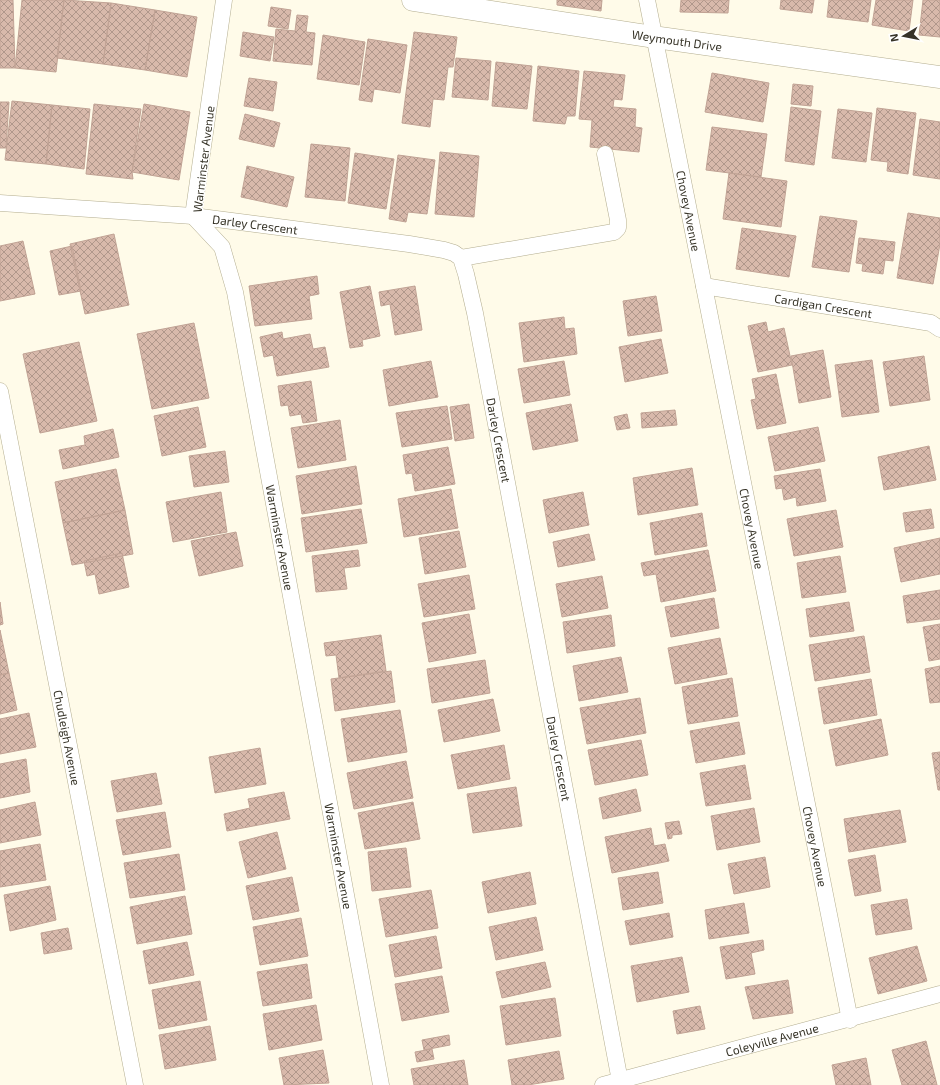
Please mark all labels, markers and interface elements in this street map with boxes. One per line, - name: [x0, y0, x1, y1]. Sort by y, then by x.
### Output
- north arrow: [884, 16, 924, 56]
- street label: Weymouth Drive: [631, 27, 723, 53]
- text: N: [887, 33, 901, 43]
- street label: Warminster Avenue: [190, 105, 216, 213]
- street label: Chovey Avenue: [674, 169, 704, 252]
- street label: Darley Crescent: [211, 212, 299, 237]
- street label: Cardigan Crescent: [774, 291, 874, 320]
- street label: Darley Crescent: [484, 397, 514, 484]
- street label: Warminster Avenue: [264, 483, 297, 591]
- street label: Chovey Avenue: [737, 487, 767, 570]
- street label: Chudleigh Avenue: [51, 689, 84, 786]
- street label: Darley Crescent: [544, 715, 574, 803]
- street label: Warminster Avenue: [322, 802, 355, 910]
- street label: Chovey Avenue: [801, 805, 830, 888]
- street label: Coleyville Avenue: [724, 1020, 820, 1059]

